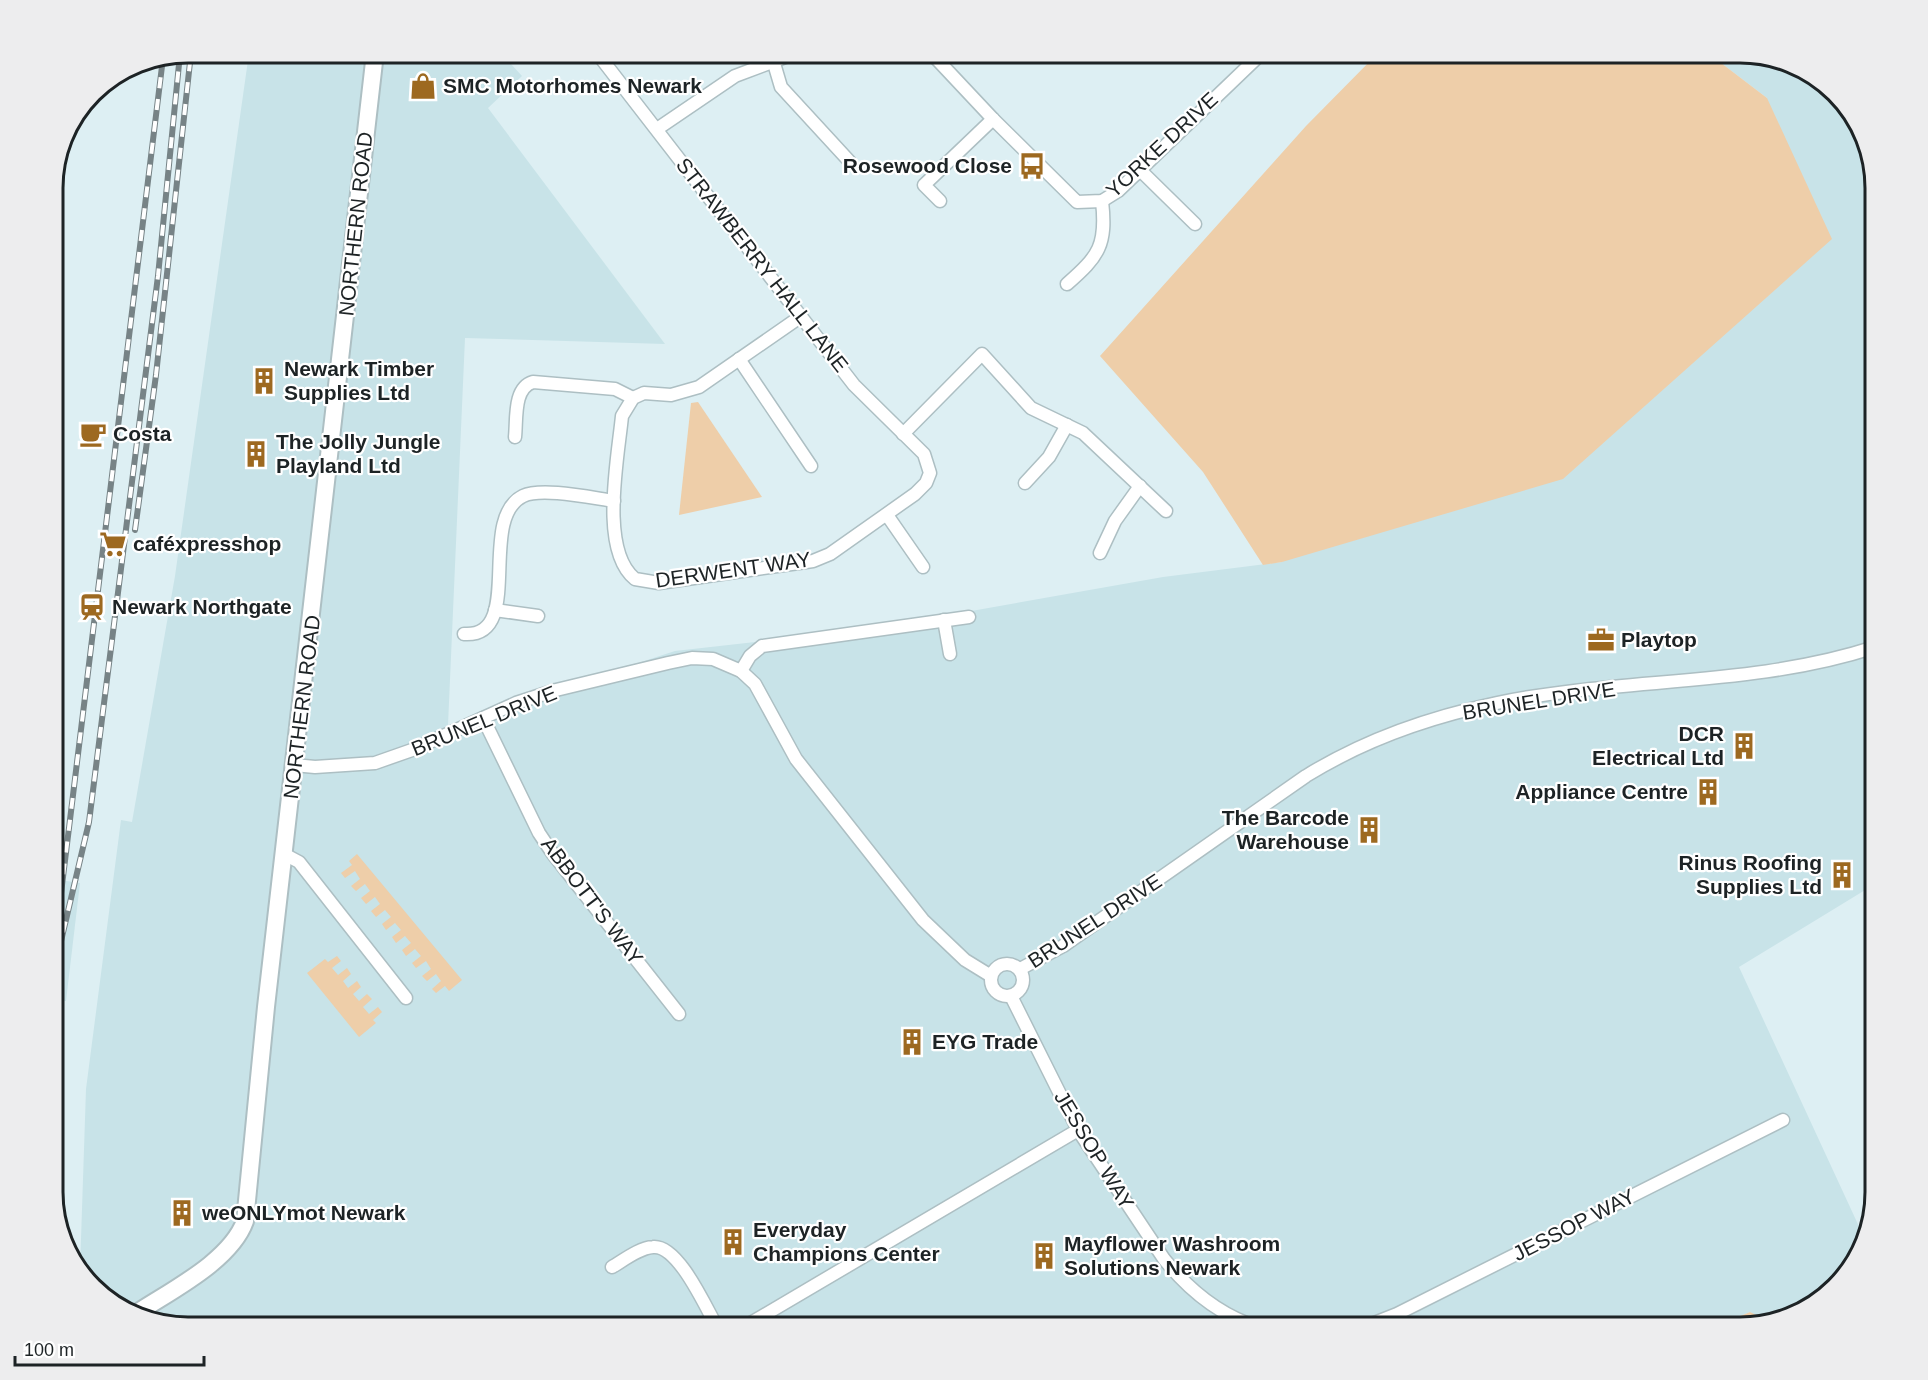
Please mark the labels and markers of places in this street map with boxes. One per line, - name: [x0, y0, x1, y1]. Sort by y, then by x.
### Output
- shop icon: SMC Motorhomes Newark: [408, 71, 438, 101]
- place label: SMC Motorhomes Newark: [443, 74, 702, 97]
- bus stop icon: Rosewood Close: [1017, 151, 1047, 181]
- place label: Rosewood Close: [843, 154, 1012, 177]
- place label: Newark Timber Supplies Ltd: [284, 357, 434, 404]
- building icon: Newark Timber Supplies Ltd: [249, 366, 279, 396]
- cafe icon: Costa: [78, 419, 108, 449]
- place label: Costa: [113, 422, 172, 445]
- place label: The Jolly Jungle Playland Ltd: [276, 430, 441, 477]
- building icon: The Jolly Jungle Playland Ltd: [241, 439, 271, 469]
- supermarket icon: caféxpresshop: [98, 529, 128, 559]
- place label: caféxpresshop: [133, 532, 281, 555]
- station icon: Newark Northgate: [77, 592, 107, 622]
- place label: Newark Northgate: [112, 595, 292, 618]
- office icon: Playtop: [1586, 625, 1616, 655]
- place label: Playtop: [1621, 628, 1697, 651]
- place label: DCR Electrical Ltd: [1592, 722, 1724, 769]
- building icon: DCR Electrical Ltd: [1729, 731, 1759, 761]
- building icon: Appliance Centre: [1693, 777, 1723, 807]
- place label: Appliance Centre: [1515, 780, 1688, 803]
- place label: The Barcode Warehouse: [1222, 806, 1349, 853]
- building icon: The Barcode Warehouse: [1354, 815, 1384, 845]
- place label: Rinus Roofing Supplies Ltd: [1679, 851, 1822, 898]
- building icon: Rinus Roofing Supplies Ltd: [1827, 860, 1857, 890]
- building icon: EYG Trade: [897, 1027, 927, 1057]
- place label: EYG Trade: [932, 1030, 1038, 1053]
- building icon: weONLYmot Newark: [167, 1198, 197, 1228]
- place label: weONLYmot Newark: [201, 1201, 406, 1224]
- place label: Everyday Champions Center: [753, 1218, 940, 1265]
- building icon: Everyday Champions Center: [718, 1227, 748, 1257]
- place label: Mayflower Washroom Solutions Newark: [1064, 1232, 1280, 1279]
- building icon: Mayflower Washroom Solutions Newark: [1029, 1241, 1059, 1271]

